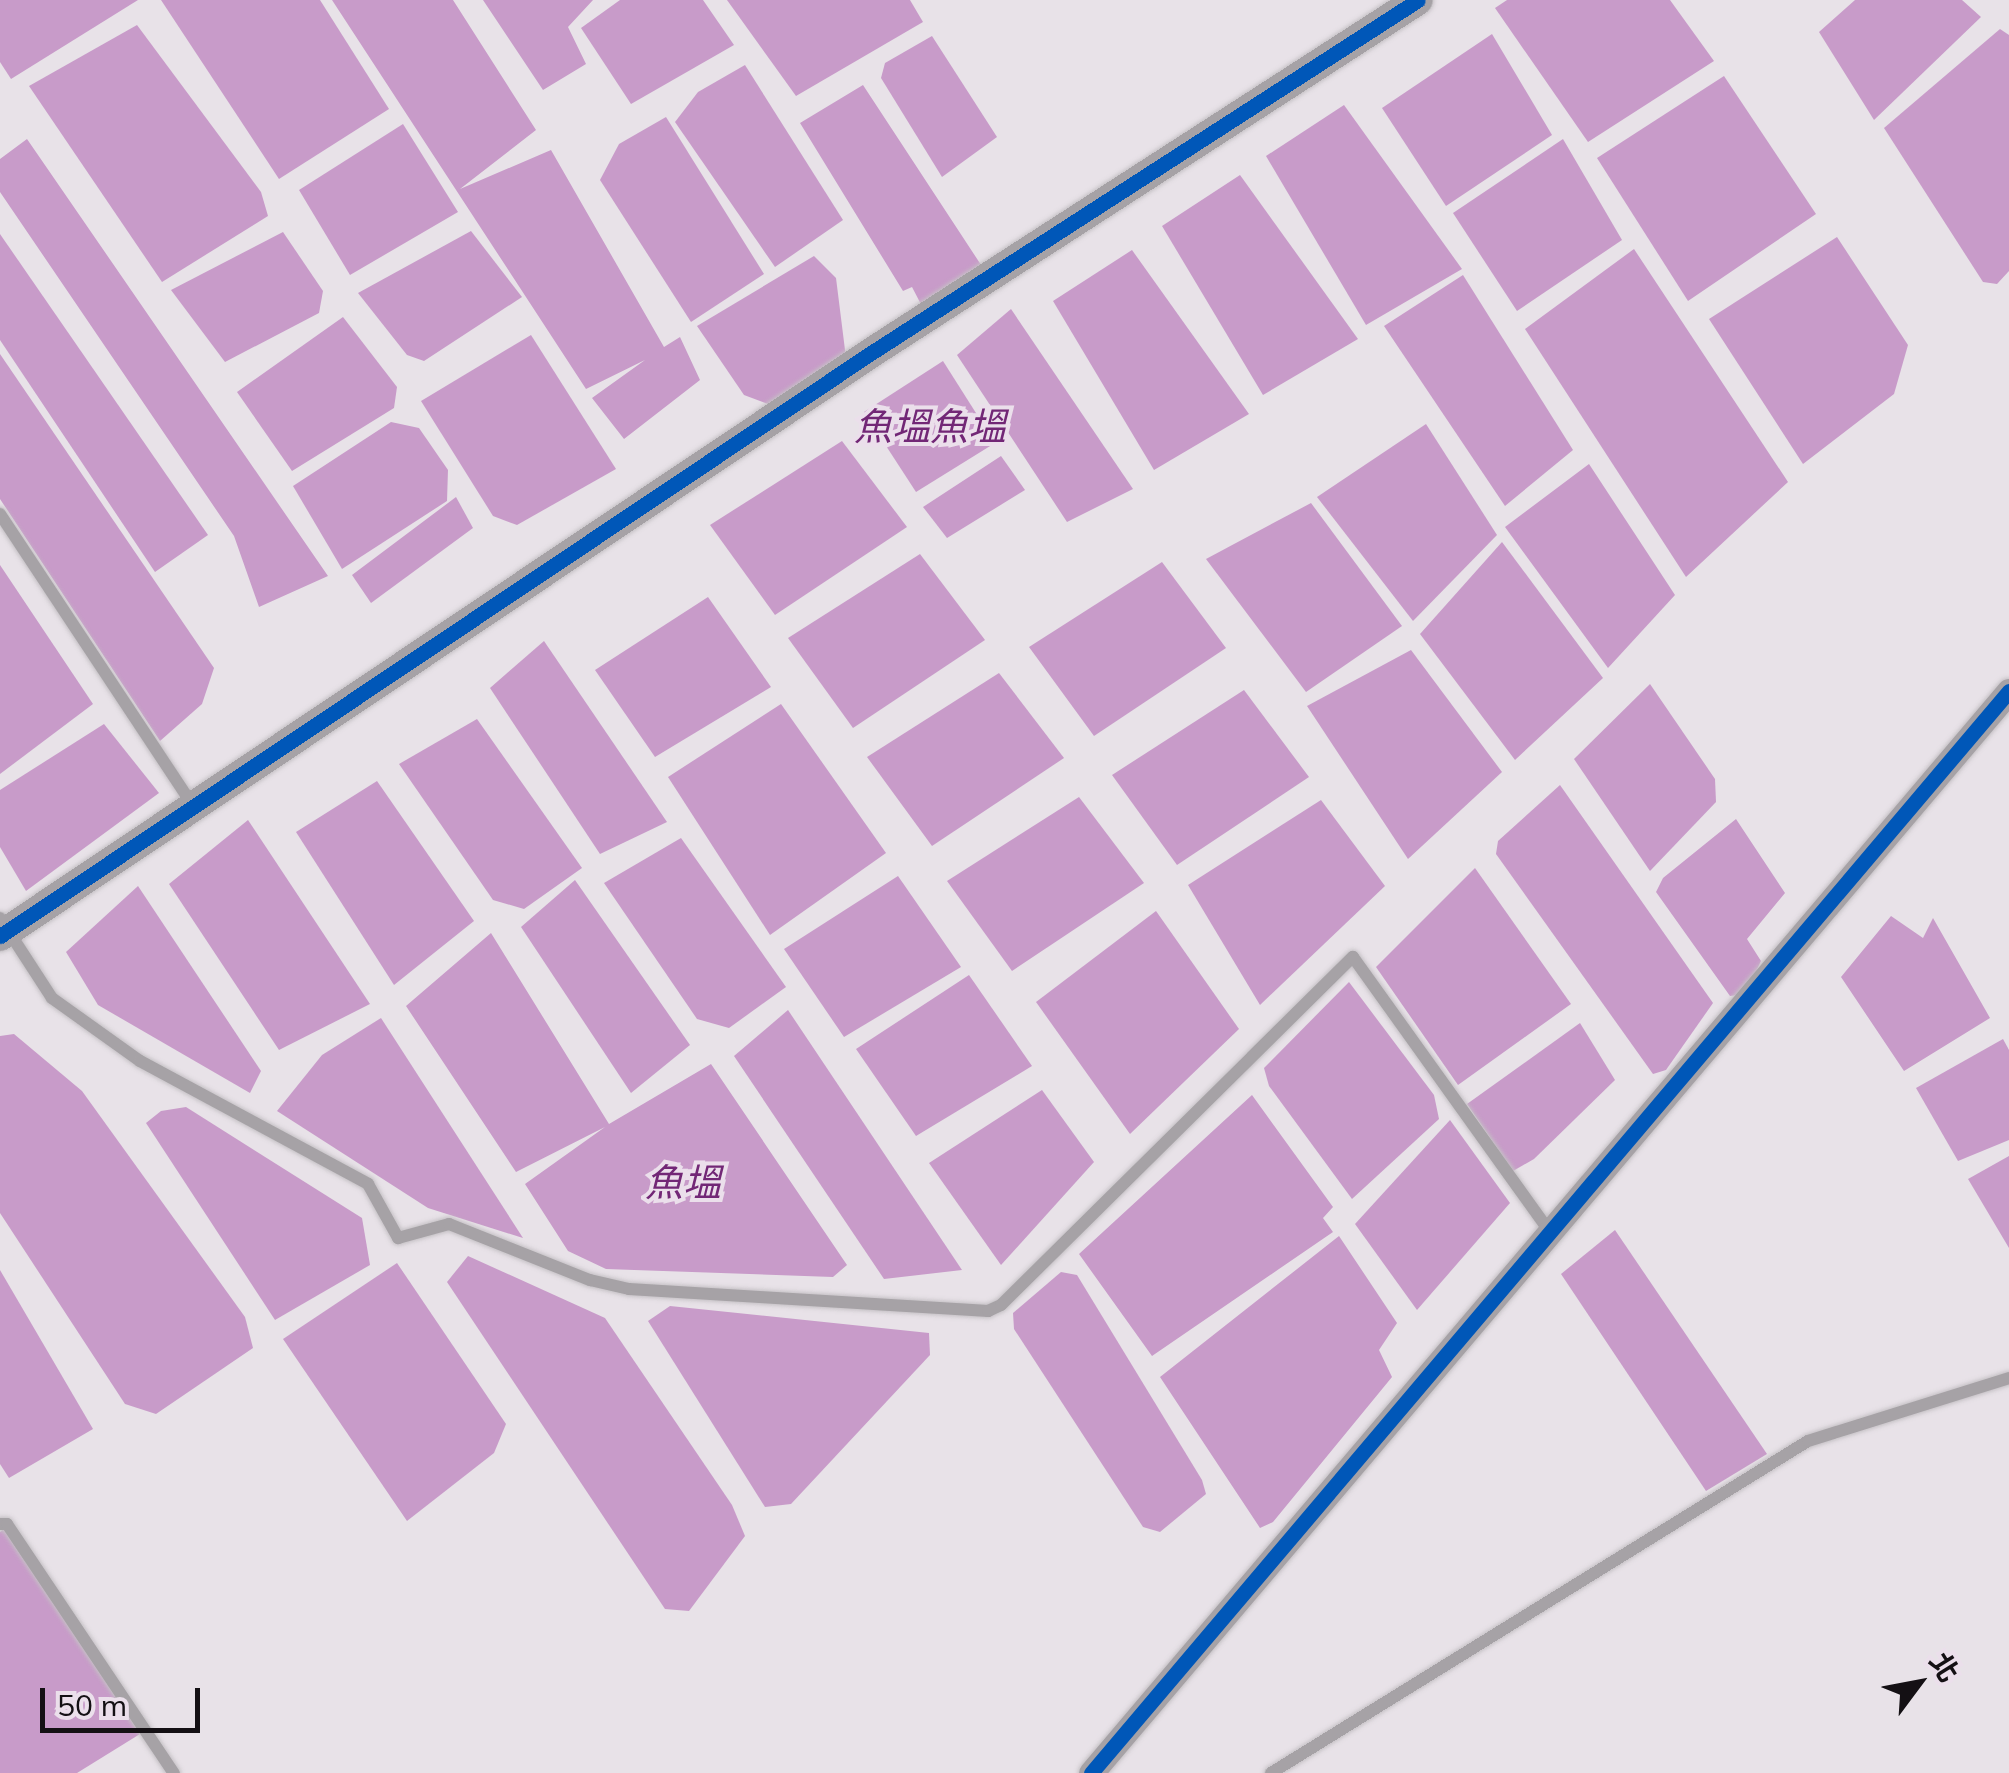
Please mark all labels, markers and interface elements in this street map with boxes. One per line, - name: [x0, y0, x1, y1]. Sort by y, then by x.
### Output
- water label: 魚塭魚塭: [854, 404, 1006, 450]
- water label: 魚塭: [645, 1160, 721, 1206]
- north arrow: [1869, 1633, 1969, 1733]
- text: 北: [1923, 1646, 1967, 1688]
- scale bar: [45, 1668, 205, 1730]
- text: 50 m: [57, 1686, 127, 1724]

